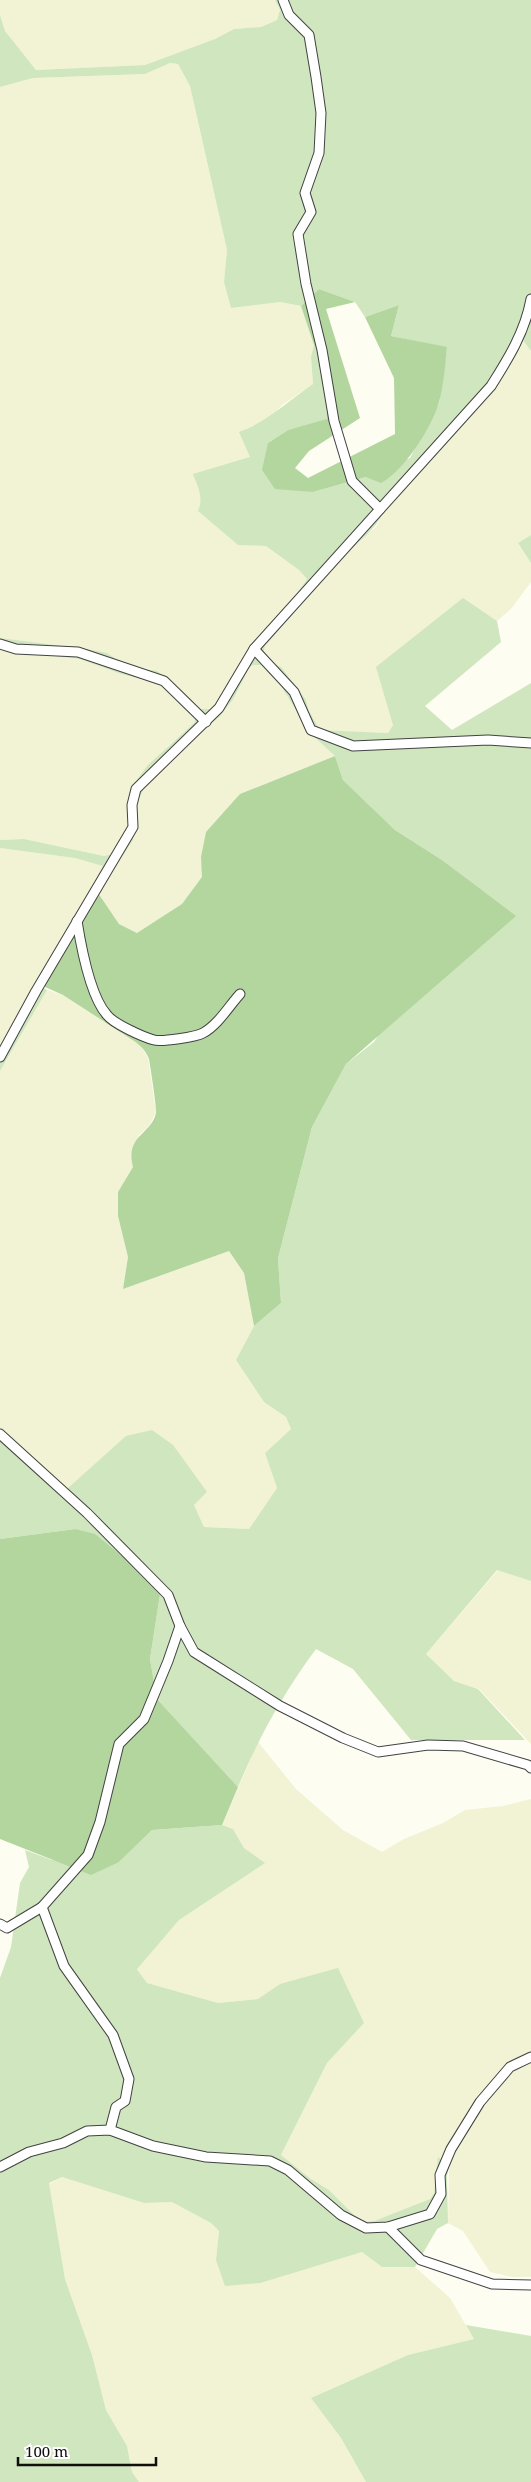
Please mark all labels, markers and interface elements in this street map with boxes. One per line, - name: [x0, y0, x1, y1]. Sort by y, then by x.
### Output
- scale bar: [18, 2434, 155, 2466]
- text: 100 m: [25, 2441, 68, 2461]

